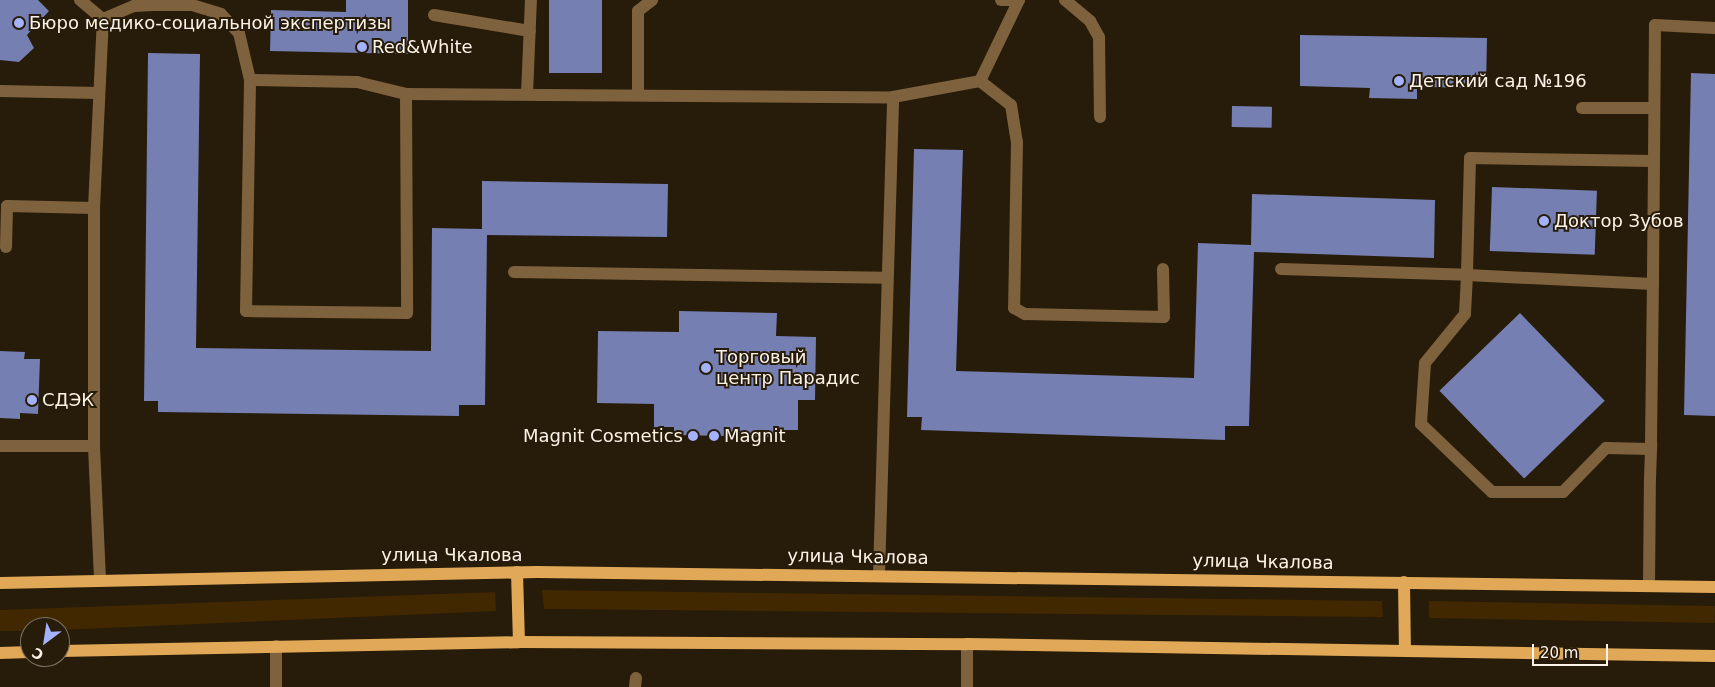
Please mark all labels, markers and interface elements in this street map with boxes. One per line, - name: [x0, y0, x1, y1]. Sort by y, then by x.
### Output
- place label: Бюро медико-социальной экспертизы: [29, 12, 391, 34]
- marker: Бюро медико-социальной экспертизы: [13, 17, 25, 29]
- place label: Red&White: [372, 36, 473, 58]
- marker: Red&White: [356, 41, 368, 53]
- place label: Детский сад №196: [1409, 70, 1587, 92]
- marker: Детский сад №196: [1393, 75, 1405, 87]
- place label: Доктор Зубов: [1554, 210, 1684, 232]
- marker: Доктор Зубов: [1538, 215, 1550, 227]
- place label: Торговый центр Парадис: [716, 347, 860, 389]
- marker: Торговый центр Парадис: [700, 362, 712, 374]
- place label: СДЭК: [42, 389, 94, 411]
- marker: СДЭК: [26, 394, 38, 406]
- place label: Magnit Cosmetics: [523, 425, 683, 447]
- place label: Magnit: [724, 425, 785, 447]
- marker: Magnit Cosmetics: [687, 430, 699, 442]
- marker: Magnit: [708, 430, 720, 442]
- street label: улица Чкалова: [381, 544, 523, 566]
- street label: улица Чкалова: [787, 545, 929, 569]
- street label: улица Чкалова: [1192, 550, 1334, 574]
- north arrow: [20, 617, 70, 667]
- scale bar: [1535, 634, 1611, 666]
- text: С: [29, 644, 46, 664]
- text: 20 m: [1540, 644, 1578, 662]

